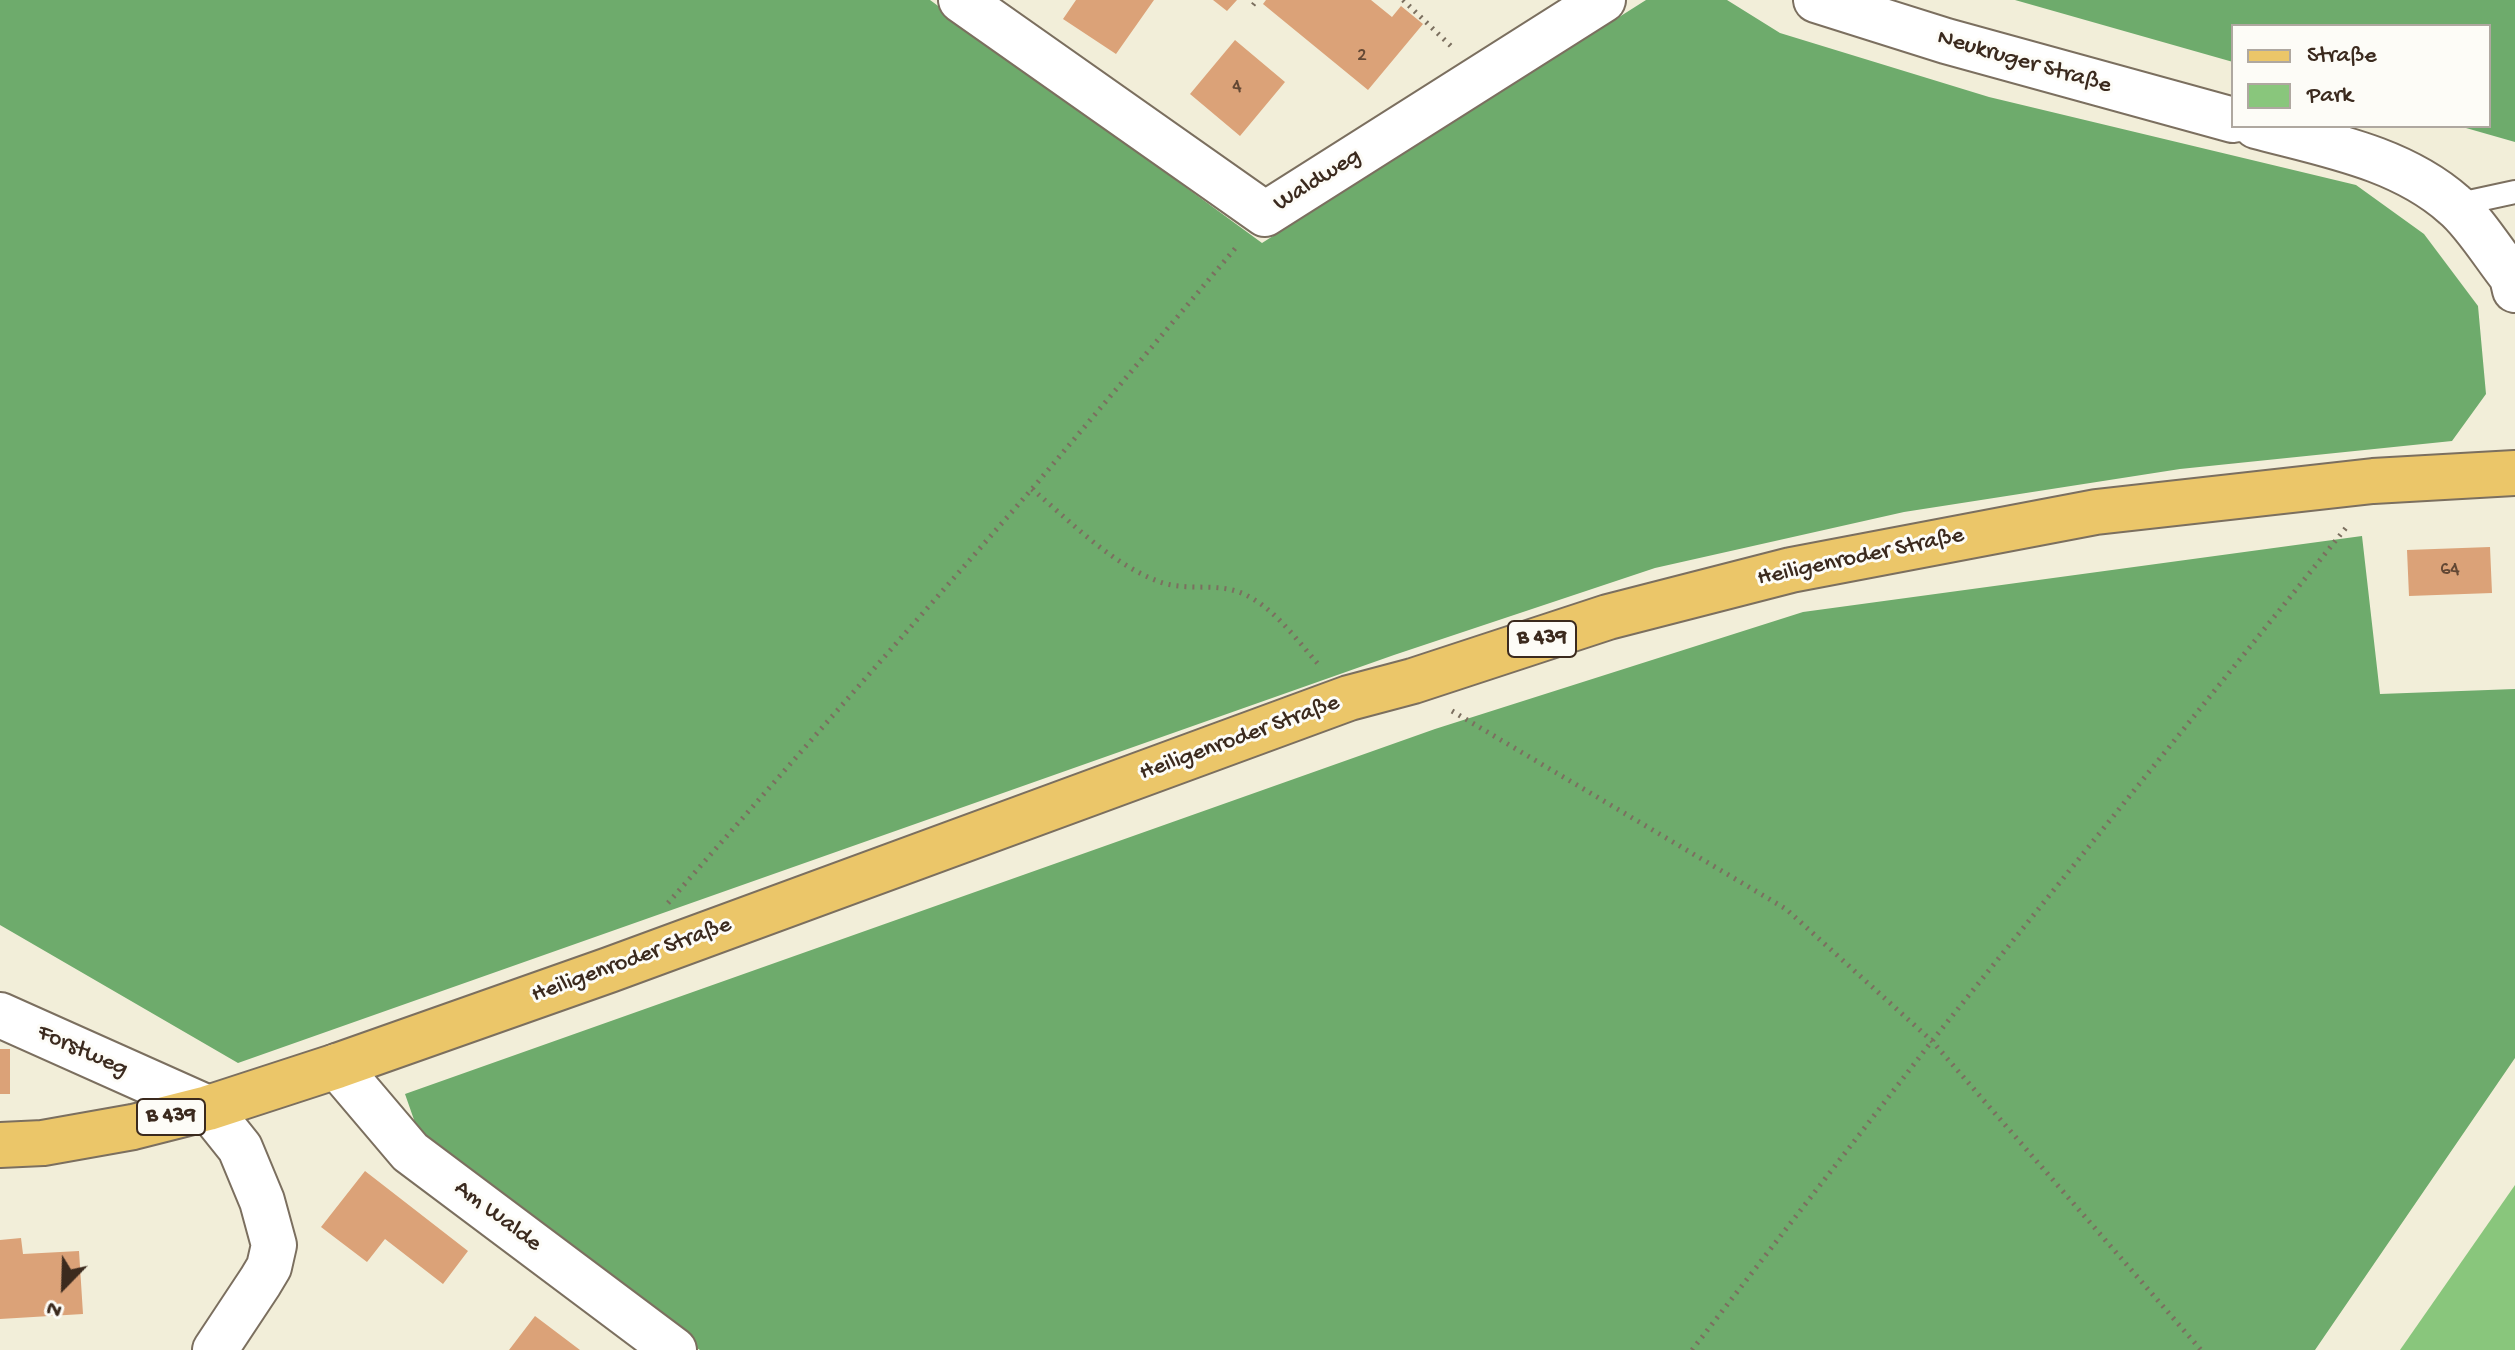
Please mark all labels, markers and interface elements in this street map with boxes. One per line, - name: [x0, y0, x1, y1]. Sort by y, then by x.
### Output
- street label: Neukruger Straße: [1934, 24, 2114, 102]
- legend: [2231, 24, 2491, 128]
- text: Straße: [2307, 42, 2377, 71]
- house number: 2: [1357, 45, 1367, 69]
- house number: 4: [1232, 76, 1242, 100]
- text: Park: [2307, 82, 2353, 111]
- street label: Waldweg: [1269, 143, 1367, 219]
- street label: Heiligenroder Straße: [1755, 522, 1967, 594]
- house number: 64: [2440, 559, 2460, 583]
- road number: B 439: [1508, 621, 1576, 657]
- street label: Heiligenroder Straße: [1136, 689, 1344, 789]
- street label: Heiligenroder Straße: [528, 911, 736, 1011]
- street label: Forstweg: [32, 1019, 132, 1085]
- road number: B 439: [137, 1099, 205, 1135]
- street label: Am Walde: [447, 1175, 547, 1259]
- north arrow: [24, 1246, 104, 1326]
- text: N: [43, 1293, 66, 1323]

